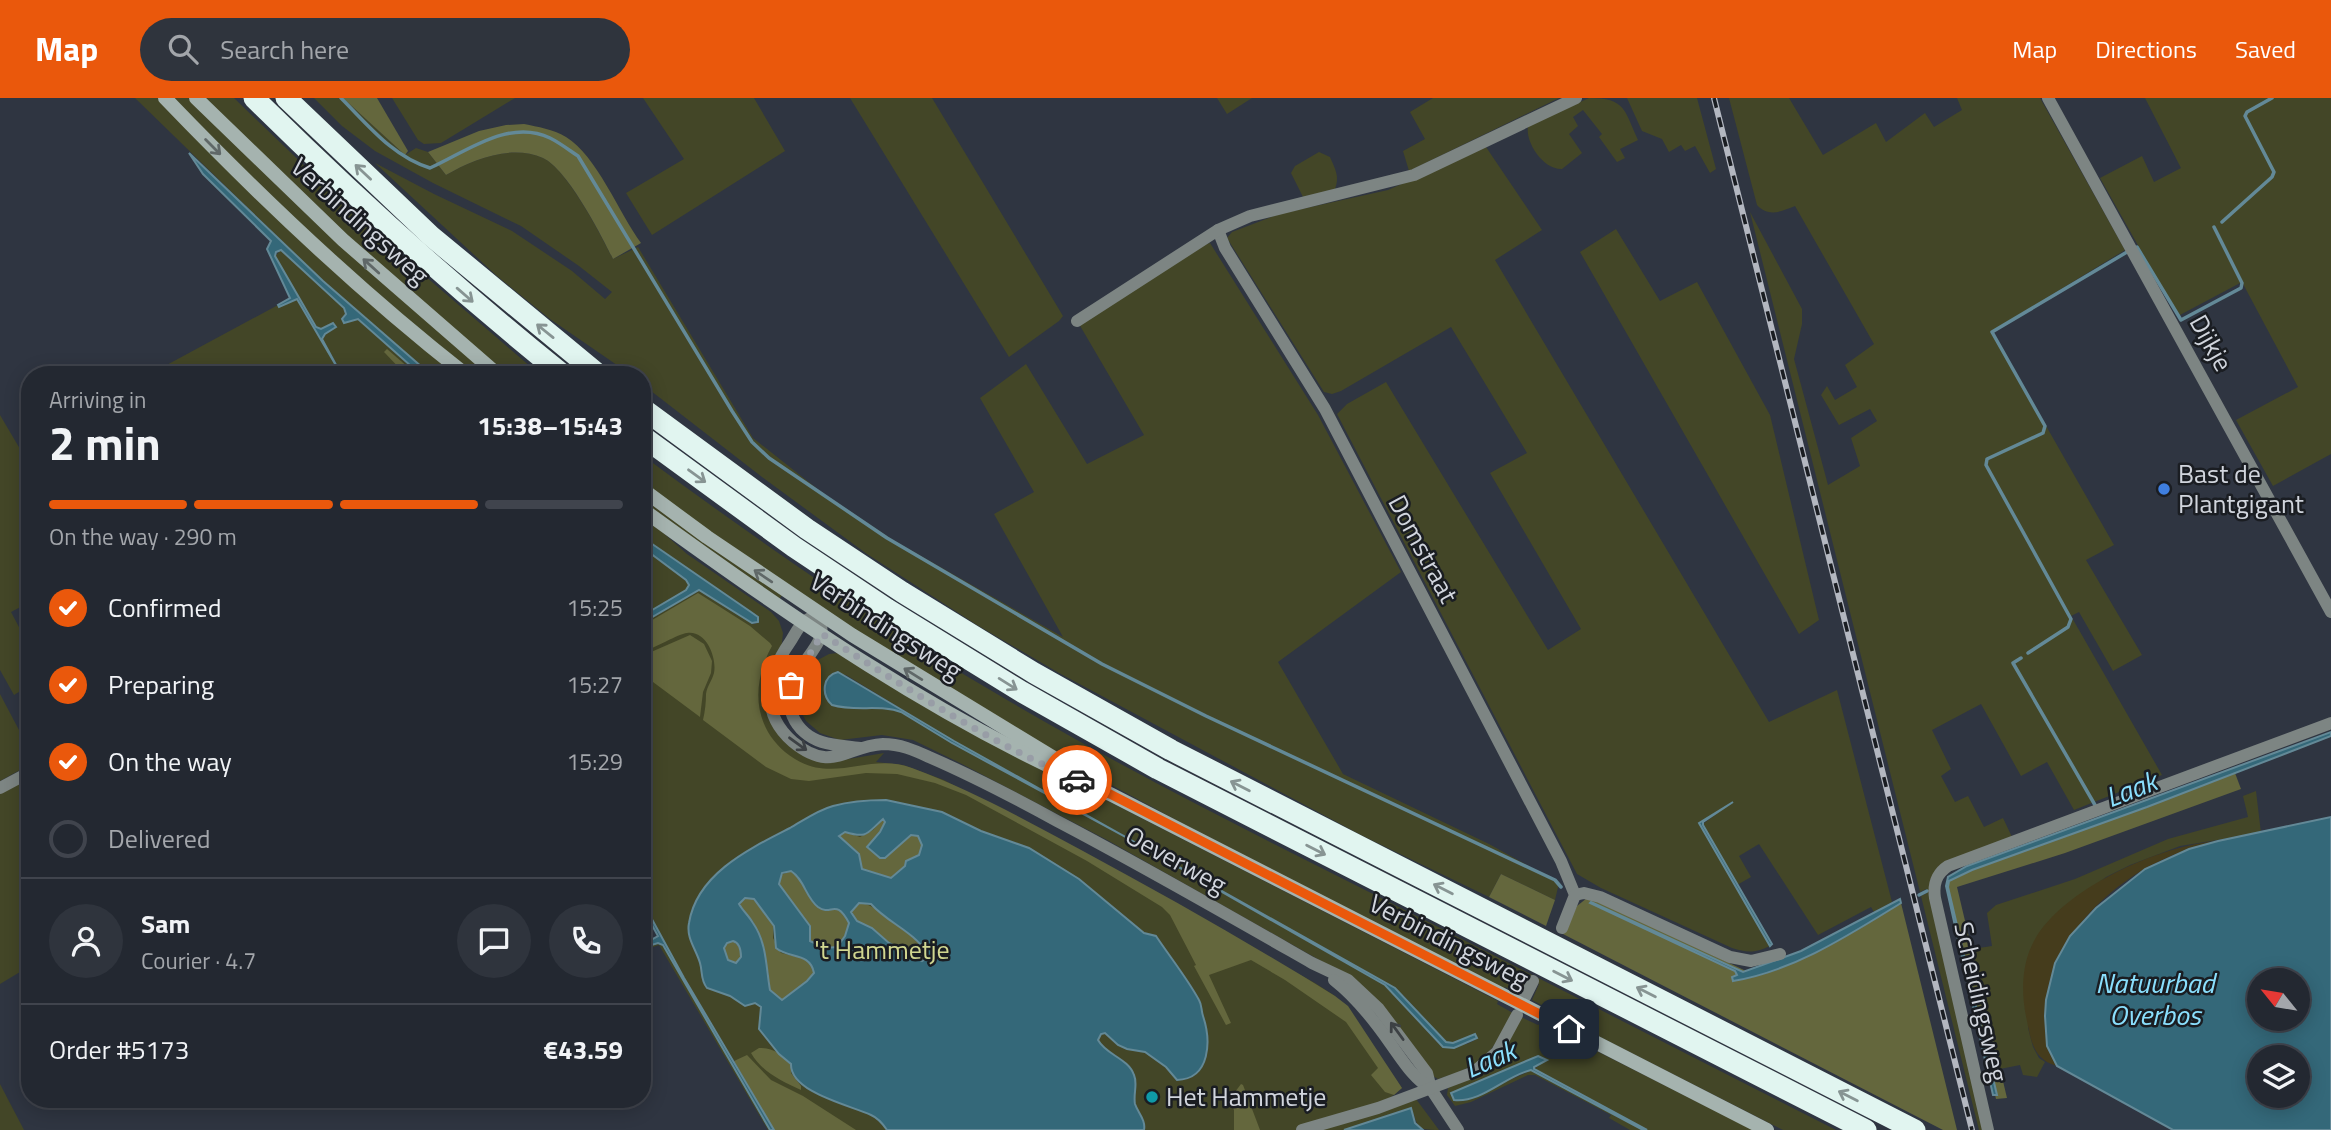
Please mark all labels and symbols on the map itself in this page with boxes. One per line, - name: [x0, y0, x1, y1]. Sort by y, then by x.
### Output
- one-way arrow: [204, 138, 221, 155]
- street label: Verbindingsweg: [282, 148, 438, 294]
- one-way arrow: [355, 164, 372, 181]
- one-way arrow: [362, 258, 380, 274]
- one-way arrow: [456, 286, 473, 303]
- street label: Dijkje: [2180, 307, 2243, 378]
- one-way arrow: [536, 324, 554, 339]
- place label: Bast de Plantgigant: [2178, 454, 2304, 523]
- one-way arrow: [687, 469, 706, 483]
- marker: Bast de Plantgigant: [2156, 481, 2172, 497]
- street label: Domstraat: [1379, 488, 1468, 610]
- street label: Verbindingsweg: [802, 562, 970, 690]
- one-way arrow: [754, 569, 773, 583]
- pin: [761, 655, 821, 715]
- one-way arrow: [904, 666, 924, 680]
- one-way arrow: [998, 677, 1018, 691]
- one-way arrow: [788, 737, 807, 751]
- courier: [1042, 745, 1112, 815]
- water label: Laak: [2099, 758, 2166, 818]
- one-way arrow: [1230, 778, 1251, 792]
- street label: Oeverweg: [1118, 816, 1234, 903]
- one-way arrow: [1306, 843, 1326, 857]
- one-way arrow: [1433, 882, 1454, 896]
- street label: Verbindingsweg: [1363, 884, 1536, 998]
- street label: Scheidingsweg: [1944, 918, 2019, 1086]
- park label: 't Hammetje: [814, 930, 950, 969]
- water label: Natuurbad Overbos: [2095, 961, 2218, 1036]
- north arrow: [2247, 968, 2310, 1031]
- one-way arrow: [1552, 969, 1573, 983]
- one-way arrow: [1636, 985, 1656, 999]
- pin: [1539, 999, 1599, 1059]
- one-way arrow: [1389, 1022, 1404, 1041]
- water label: Laak: [1457, 1027, 1526, 1089]
- place label: Het Hammetje: [1166, 1077, 1326, 1116]
- one-way arrow: [1838, 1088, 1859, 1102]
- marker: Het Hammetje: [1144, 1089, 1160, 1105]

